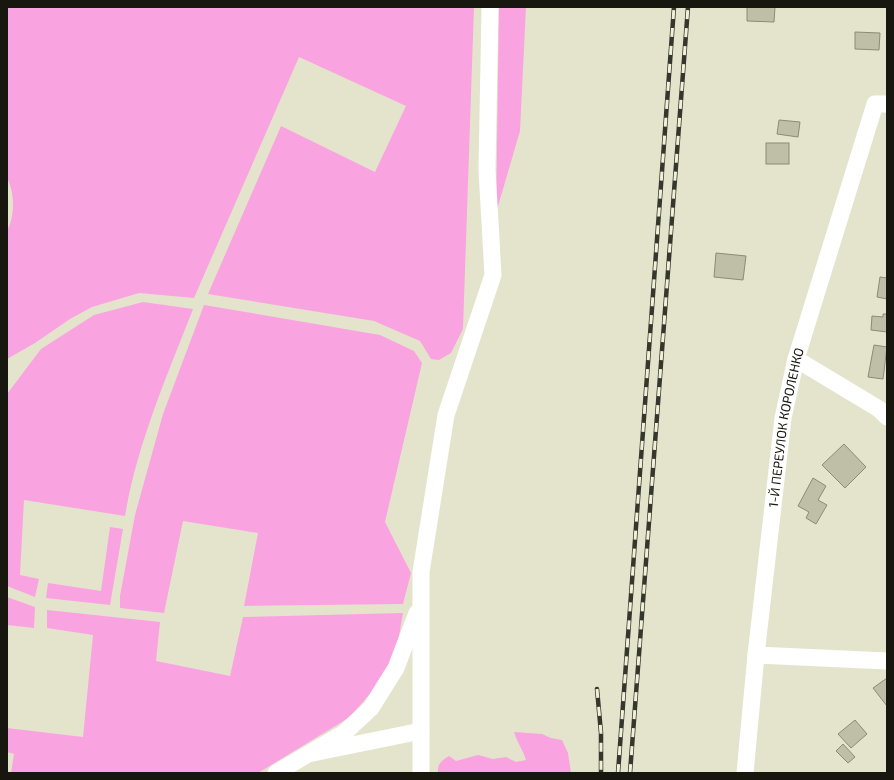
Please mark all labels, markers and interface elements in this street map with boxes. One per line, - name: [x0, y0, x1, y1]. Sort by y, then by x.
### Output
- street label: 1-Й ПЕРЕУЛОК КОРОЛЕНКО: [765, 346, 807, 508]

